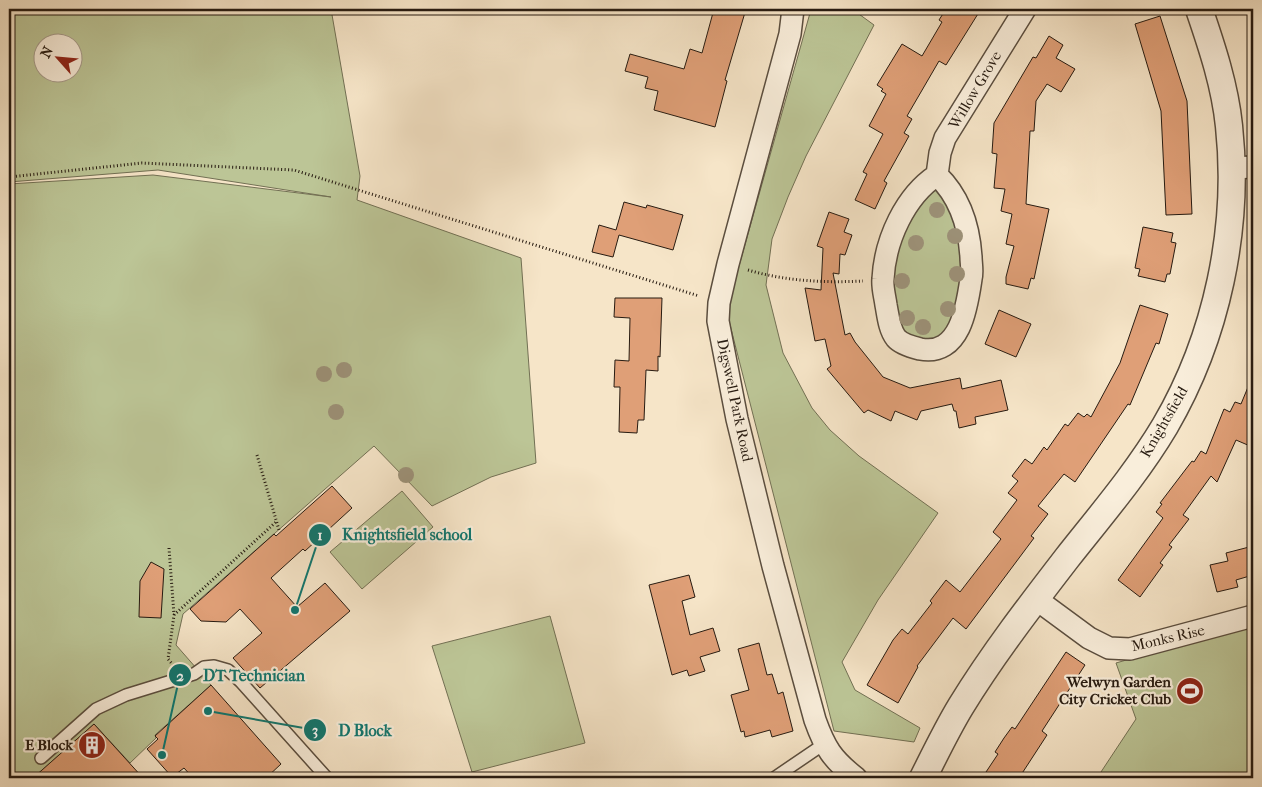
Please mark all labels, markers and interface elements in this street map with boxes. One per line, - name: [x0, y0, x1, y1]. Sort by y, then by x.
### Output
- north arrow: [32, 32, 82, 82]
- text: N: [37, 43, 57, 61]
- street label: Willow Grove: [944, 47, 1006, 133]
- street label: Digswell Park Road: [713, 337, 757, 464]
- street label: Knightsfield: [1136, 383, 1192, 461]
- callout: Knightsfield school: [307, 519, 482, 550]
- text: Knightsfield school: [342, 525, 473, 545]
- text: 1: [317, 526, 323, 544]
- street label: Monks Rise: [1130, 621, 1207, 655]
- callout: DT Technician: [168, 660, 315, 691]
- text: DT Technician: [203, 666, 306, 685]
- text: 2: [176, 667, 184, 685]
- place label: Welwyn Garden City Cricket Club: [1059, 673, 1171, 708]
- sports icon: Welwyn Garden City Cricket Club: [1175, 676, 1205, 706]
- callout: D Block: [303, 715, 402, 746]
- text: 3: [312, 721, 318, 739]
- text: D Block: [338, 721, 393, 740]
- building icon: E Block: [77, 730, 107, 760]
- place label: E Block: [25, 736, 74, 754]

